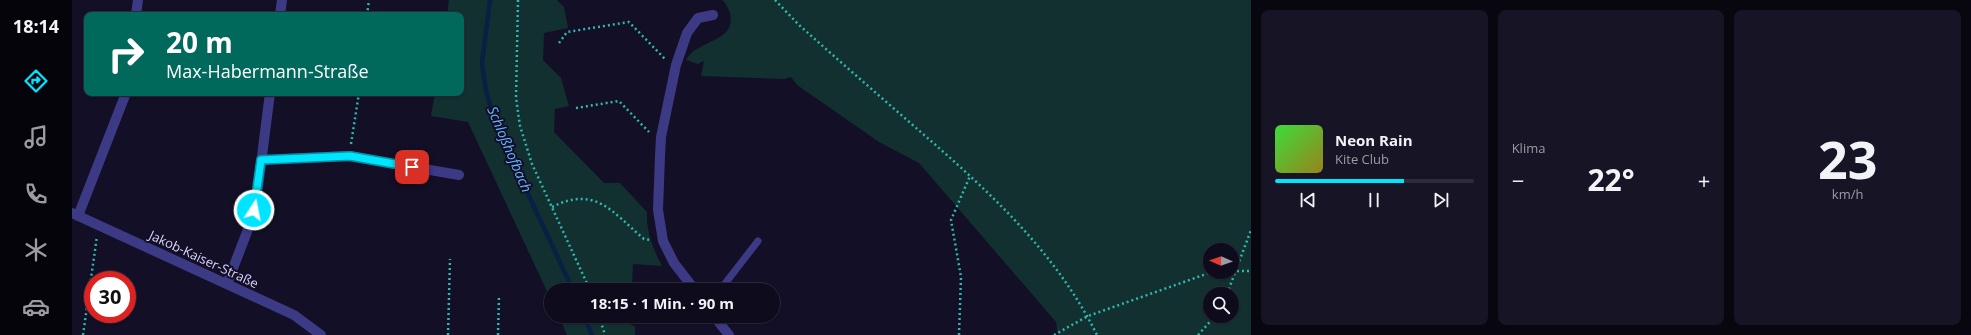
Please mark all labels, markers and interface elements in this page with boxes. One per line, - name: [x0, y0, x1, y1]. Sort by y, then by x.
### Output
- text: 18:14: [13, 14, 59, 38]
- text: 20 m: [166, 23, 233, 61]
- icon: right: [100, 28, 152, 80]
- text: Max-Habermann-Straße: [166, 59, 369, 83]
- icon: directions: [22, 67, 50, 95]
- water label: Schloßhofbach: [483, 103, 537, 195]
- icon: music: [22, 123, 50, 151]
- text: 23: [1818, 123, 1877, 194]
- text: Neon Rain: [1335, 130, 1413, 150]
- text: Klima: [1512, 139, 1545, 157]
- pin: [395, 150, 429, 184]
- text: Kite Club: [1335, 150, 1389, 168]
- icon: arrive: [401, 156, 423, 178]
- text: 22°: [1587, 159, 1635, 200]
- text: −: [1512, 165, 1524, 195]
- text: +: [1698, 165, 1710, 195]
- icon: phone: [22, 180, 50, 208]
- text: km/h: [1832, 185, 1863, 203]
- position arrow: [233, 189, 275, 231]
- icon: previous: [1297, 189, 1319, 211]
- icon: pause: [1363, 189, 1385, 211]
- icon: next: [1430, 189, 1452, 211]
- street label: Jakob-Kaiser-Straße: [145, 225, 262, 292]
- icon: climate: [22, 236, 50, 264]
- north arrow: [1203, 243, 1239, 279]
- map controls: [1203, 243, 1239, 323]
- speed limit sign: 30: [84, 271, 136, 323]
- button: search: [1203, 287, 1239, 323]
- icon: car: [22, 293, 50, 321]
- text: 18:15 · 1 Min. · 90 m: [590, 293, 734, 313]

